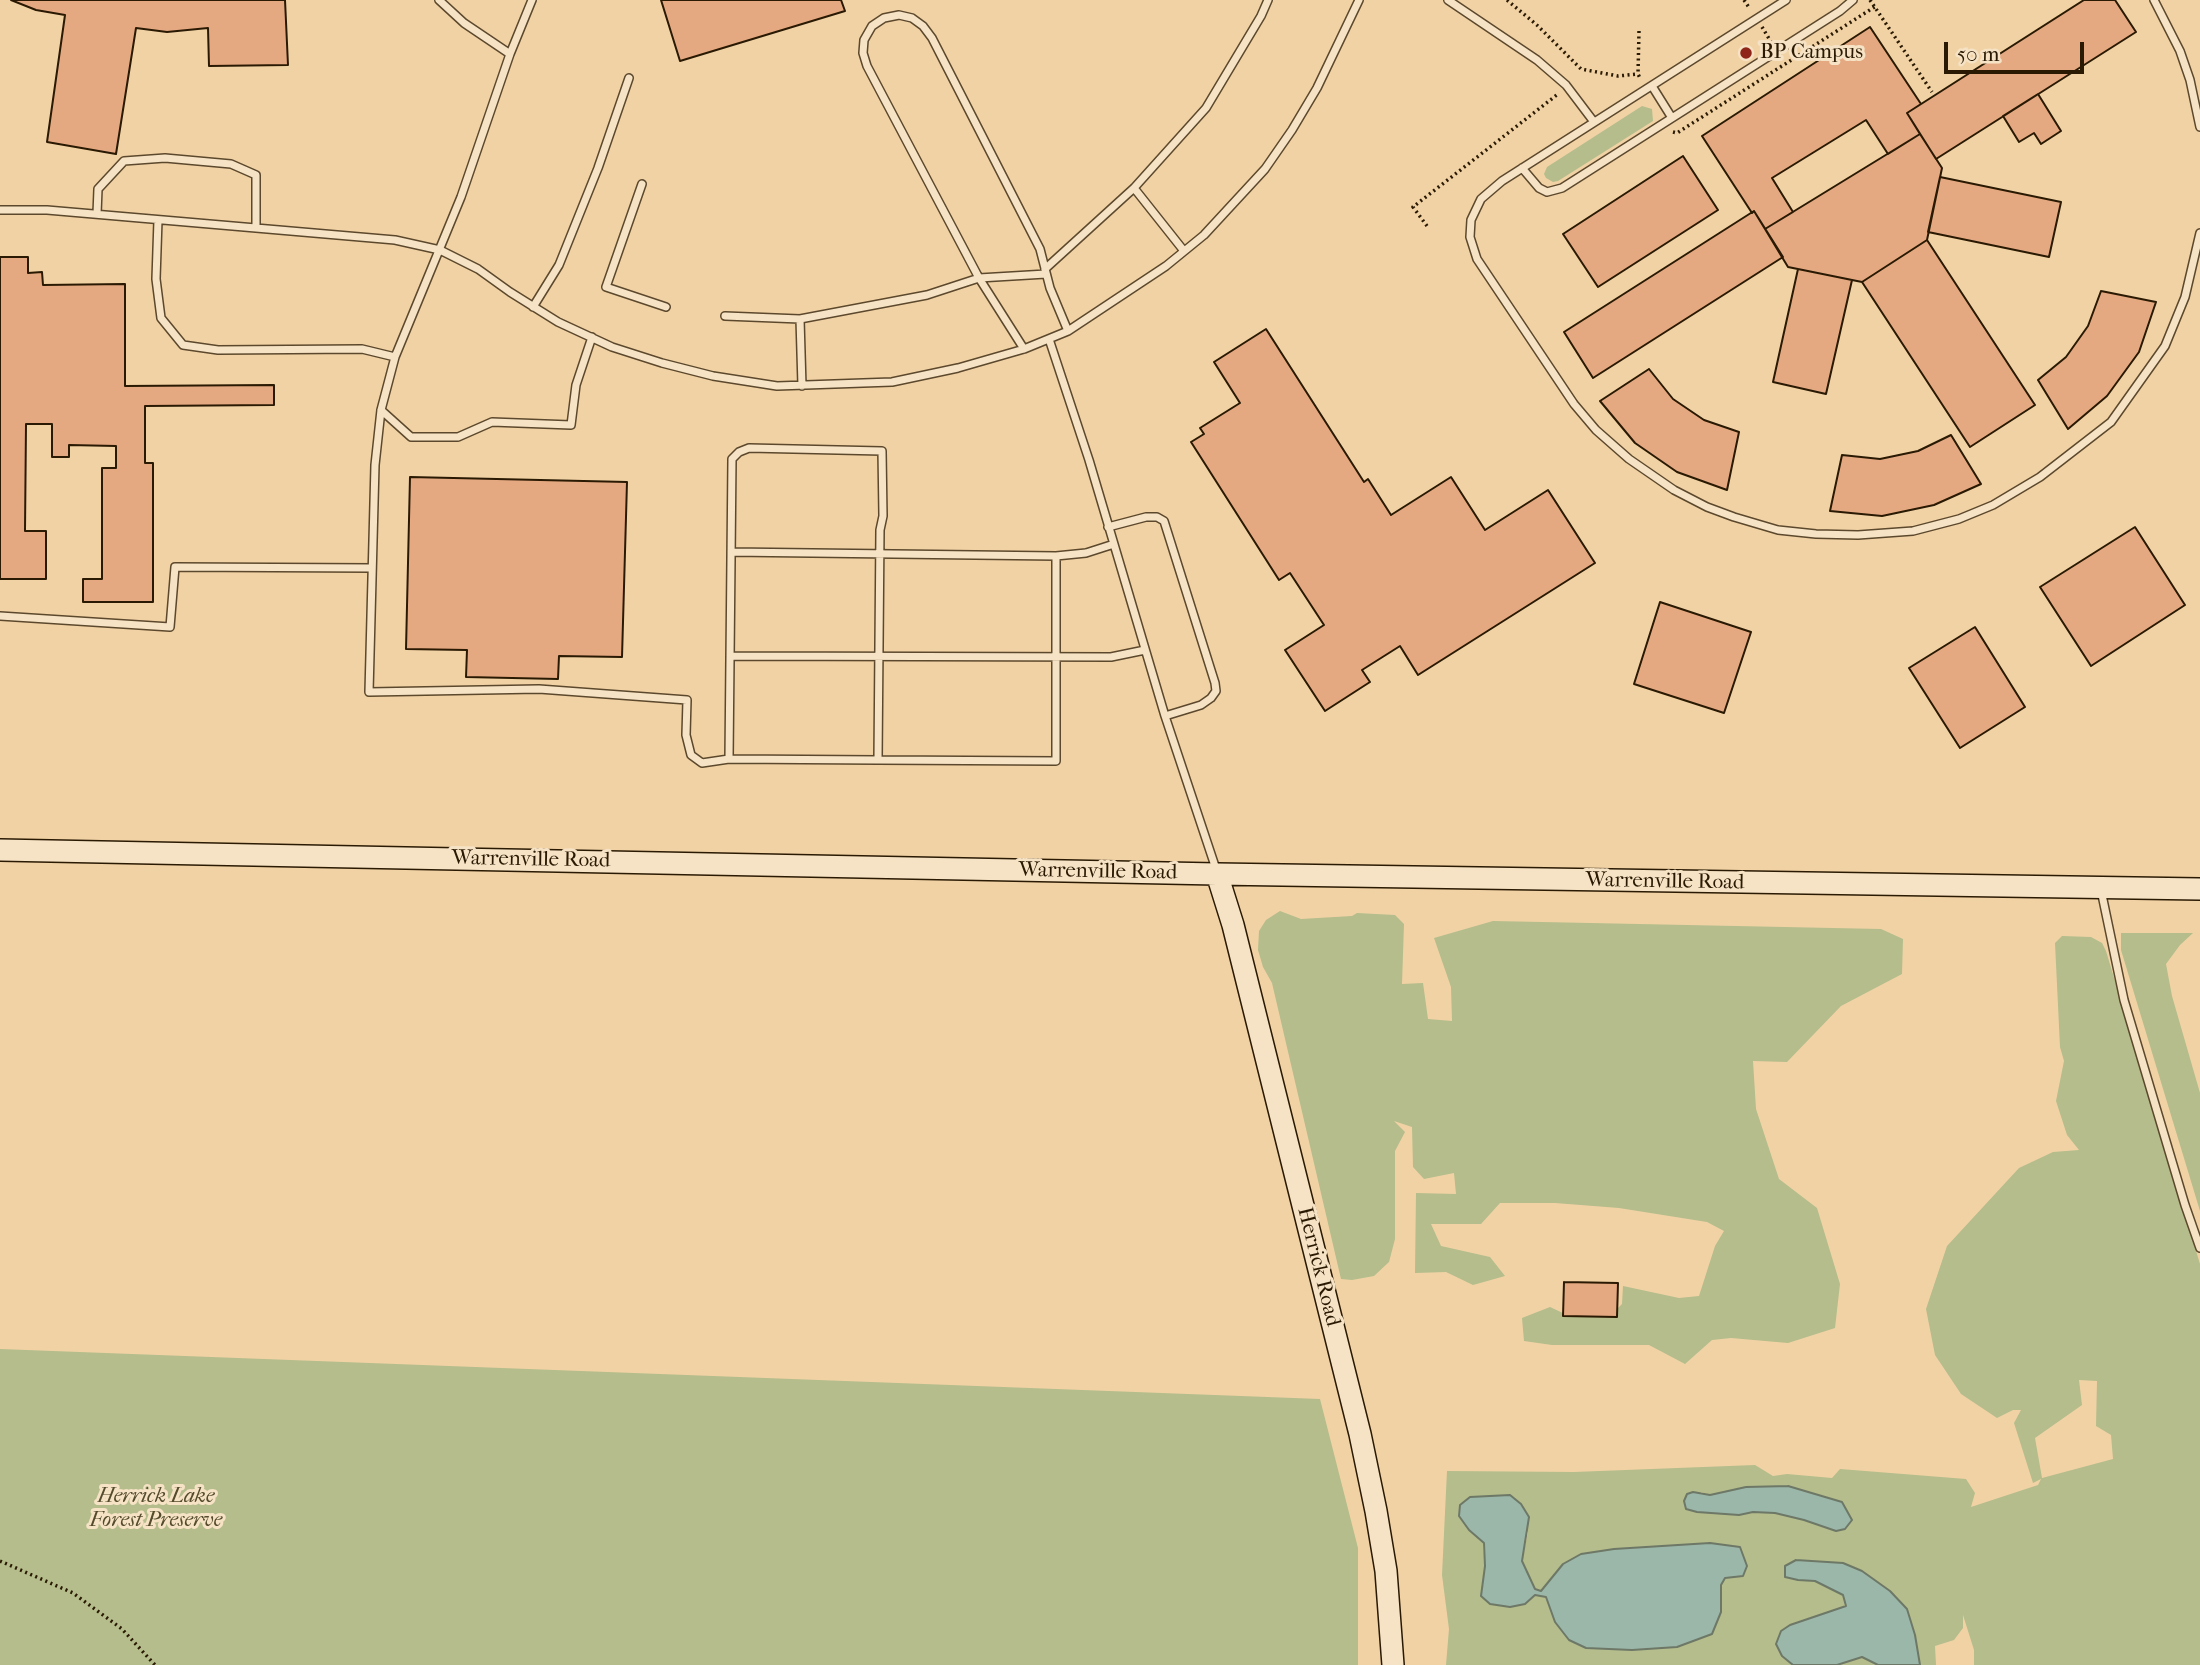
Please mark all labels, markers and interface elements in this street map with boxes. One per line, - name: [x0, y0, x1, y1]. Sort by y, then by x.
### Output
- scale bar: [1948, 28, 2088, 72]
- place label: BP Campus: [1760, 40, 1863, 66]
- text: 50 m: [1957, 42, 2000, 66]
- marker: BP Campus: [1738, 45, 1754, 61]
- street label: Warrenville Road: [451, 846, 611, 874]
- street label: Warrenville Road: [1018, 858, 1178, 886]
- street label: Warrenville Road: [1585, 868, 1745, 896]
- street label: Herrick Road: [1291, 1205, 1345, 1329]
- park label: Herrick Lake Forest Preserve: [90, 1484, 222, 1534]

